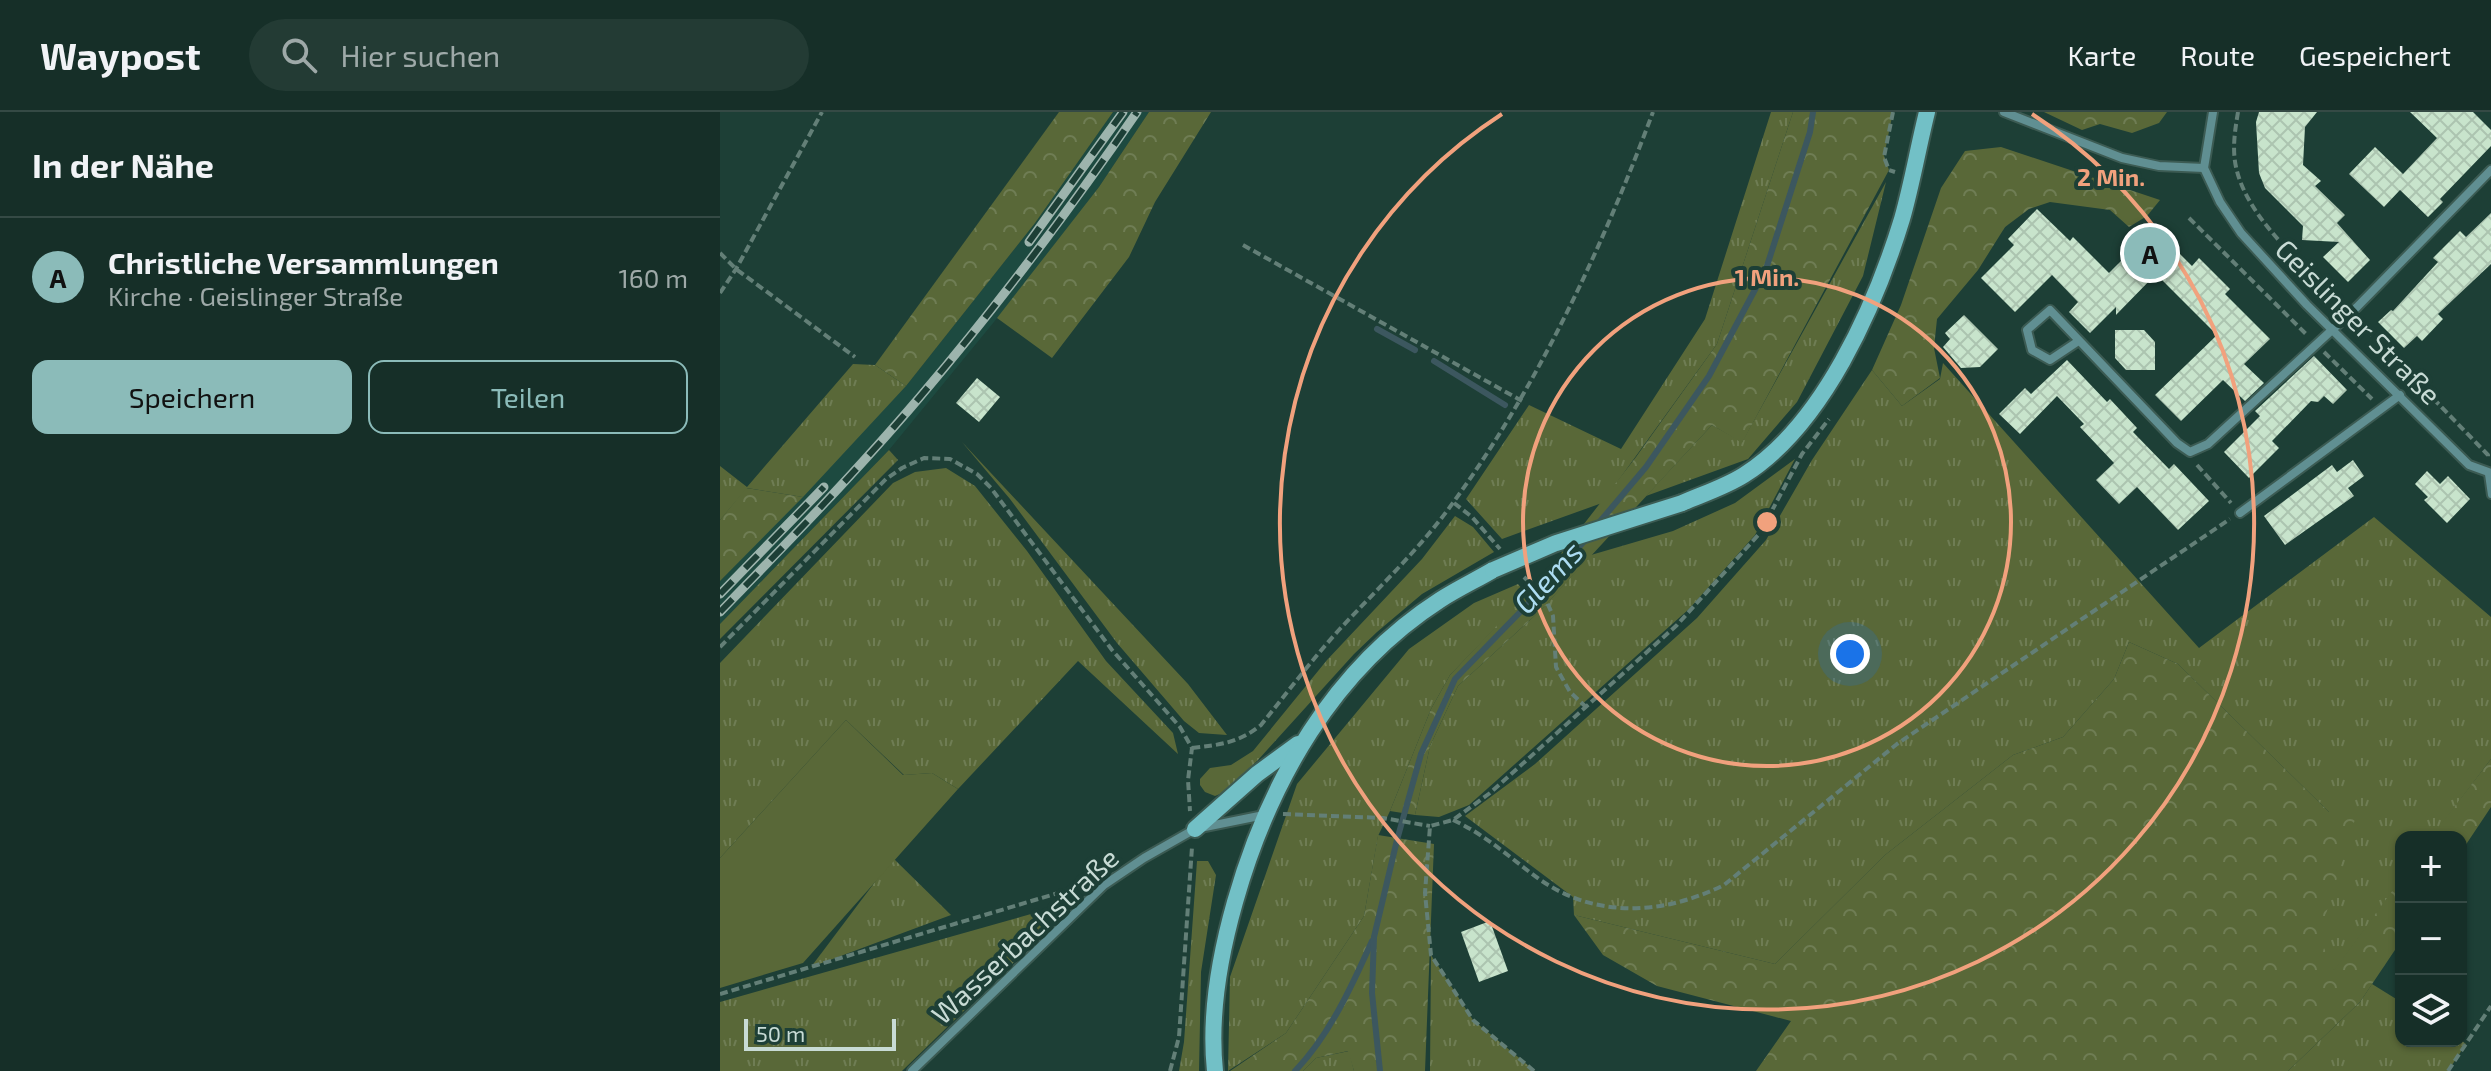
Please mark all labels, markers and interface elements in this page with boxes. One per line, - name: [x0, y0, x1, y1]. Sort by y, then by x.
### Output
- search box: [249, 19, 809, 91]
- text: Waypost: [40, 32, 201, 78]
- icon: search: [277, 33, 321, 77]
- text: Hier suchen: [341, 37, 500, 73]
- text: Karte: [2067, 38, 2136, 72]
- text: Route: [2180, 38, 2255, 72]
- text: Gespeichert: [2299, 38, 2451, 72]
- text: In der Nähe: [32, 144, 214, 185]
- text: 2 Min.: [2077, 162, 2145, 191]
- pin: A: [2124, 223, 2176, 283]
- street label: Geislinger Straße: [2269, 232, 2448, 411]
- text: Christliche Versammlungen: [108, 244, 499, 280]
- text: A: [50, 262, 66, 293]
- text: 160 m: [619, 262, 688, 293]
- text: 1 Min.: [1735, 262, 1799, 291]
- text: Kirche · Geislinger Straße: [108, 280, 403, 311]
- button: Speichern: [32, 360, 352, 434]
- button: Teilen: [368, 360, 688, 434]
- centre of rings: [1753, 508, 1781, 536]
- water label: Glems: [1505, 533, 1590, 620]
- your location: [1830, 634, 1870, 674]
- map controls: [2395, 831, 2467, 1047]
- button: +: [2395, 831, 2467, 903]
- street label: Wasserbachstraße: [924, 840, 1125, 1031]
- button: −: [2395, 903, 2467, 975]
- button: layers: [2395, 975, 2467, 1047]
- scale bar: [744, 1015, 896, 1051]
- text: 50 m: [756, 1020, 805, 1046]

